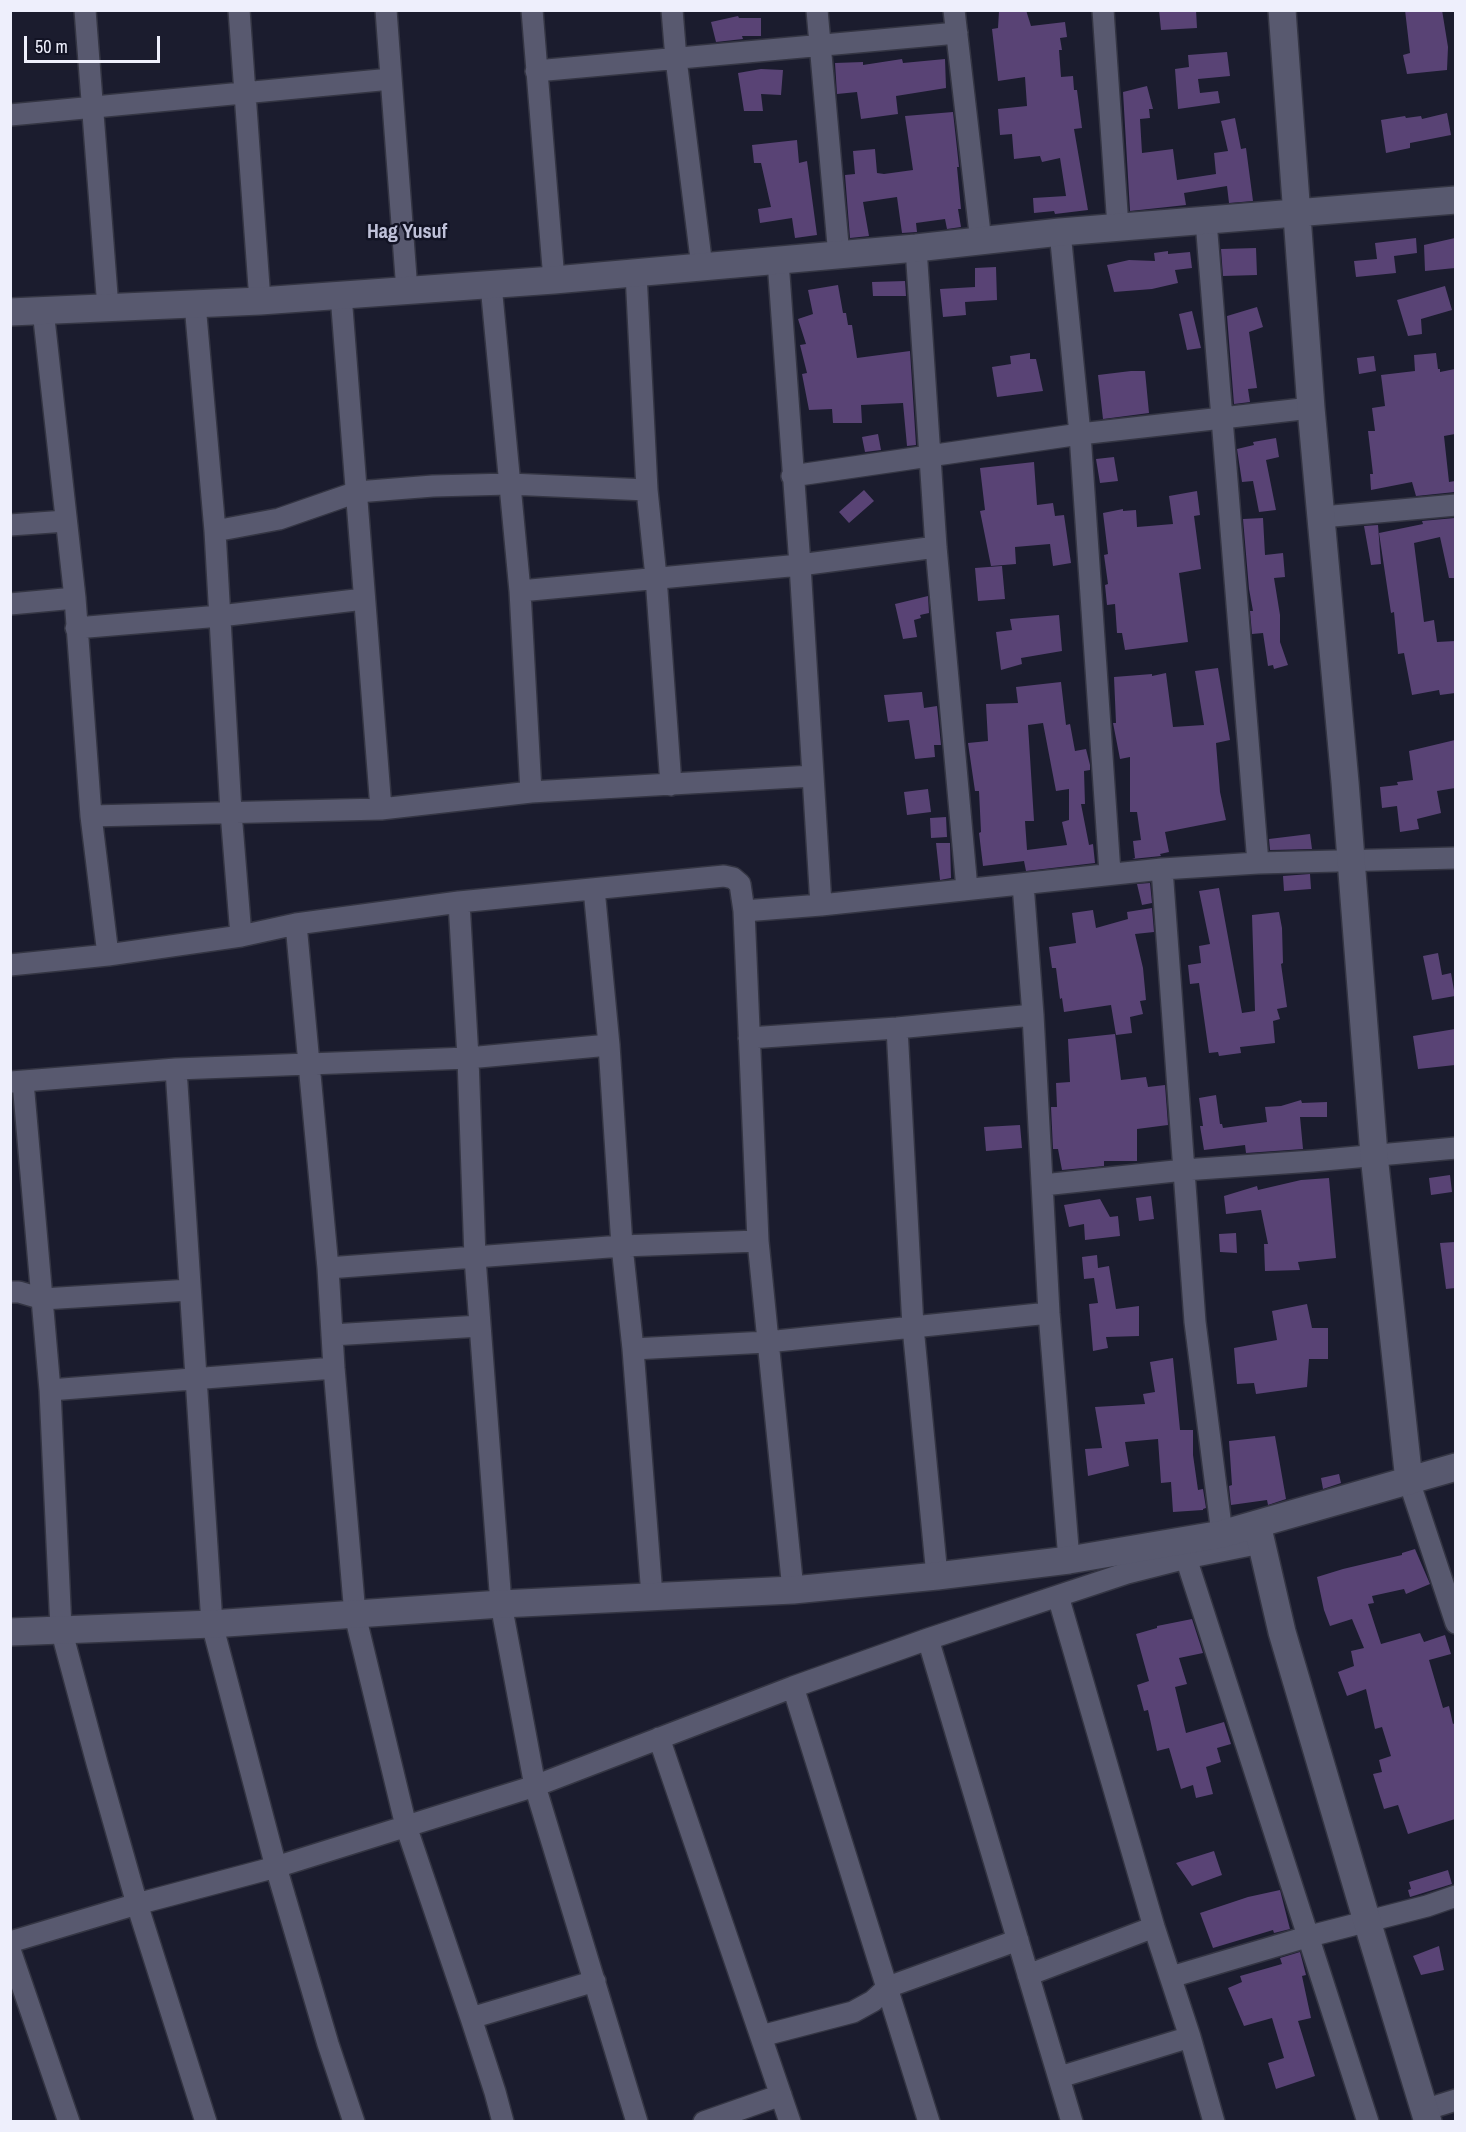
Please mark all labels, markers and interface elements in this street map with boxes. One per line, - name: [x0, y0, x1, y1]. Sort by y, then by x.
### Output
- scale bar: [27, 24, 164, 62]
- text: 50 m: [35, 34, 68, 59]
- district label: Hag Yusuf: [367, 221, 447, 245]

